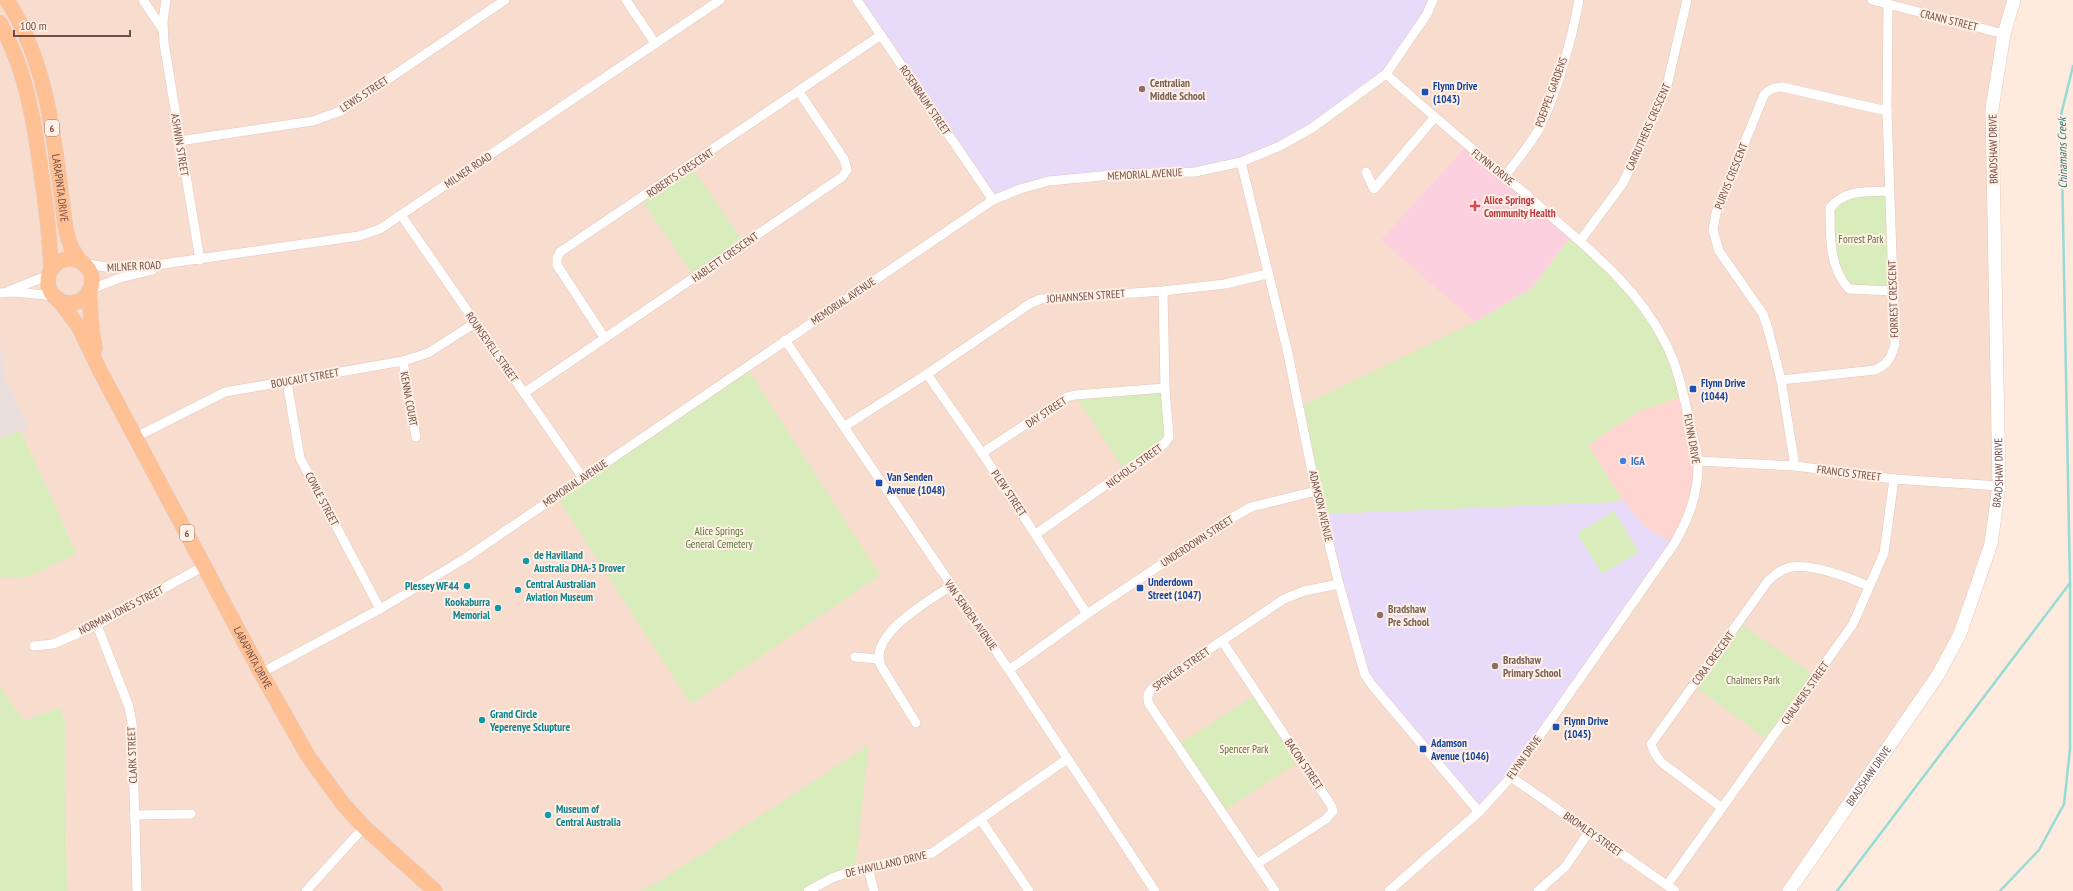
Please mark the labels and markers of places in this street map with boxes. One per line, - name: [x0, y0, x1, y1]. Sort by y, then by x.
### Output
- place label: Centralian Middle School: [1150, 76, 1206, 103]
- place label: Flynn Drive (1043): [1433, 79, 1478, 106]
- marker: Centralian Middle School: [1137, 84, 1147, 94]
- marker: Flynn Drive (1043): [1420, 87, 1430, 97]
- place label: Alice Springs Community Health: [1483, 193, 1556, 220]
- marker: Alice Springs Community Health: [1469, 200, 1481, 212]
- place label: Flynn Drive (1044): [1701, 376, 1746, 403]
- marker: Flynn Drive (1044): [1688, 384, 1698, 394]
- place label: IGA: [1631, 454, 1645, 468]
- marker: IGA: [1618, 456, 1628, 466]
- place label: Van Senden Avenue (1048): [886, 470, 945, 497]
- marker: Van Senden Avenue (1048): [874, 478, 884, 488]
- place label: de Havilland Australia DHA-3 Drover: [533, 548, 626, 575]
- marker: de Havilland Australia DHA-3 Drover: [521, 556, 531, 566]
- place label: Underdown Street (1047): [1148, 575, 1201, 602]
- place label: Central Australian Aviation Museum: [525, 577, 596, 604]
- place label: Plessey WF44: [405, 579, 460, 593]
- marker: Plessey WF44: [462, 581, 472, 591]
- marker: Underdown Street (1047): [1135, 583, 1145, 593]
- marker: Central Australian Aviation Museum: [513, 585, 523, 595]
- place label: Kookaburra Memorial: [445, 595, 490, 622]
- place label: Bradshaw Pre School: [1388, 602, 1430, 629]
- marker: Kookaburra Memorial: [493, 603, 503, 613]
- marker: Bradshaw Pre School: [1375, 610, 1385, 620]
- place label: Bradshaw Primary School: [1503, 653, 1561, 680]
- marker: Bradshaw Primary School: [1490, 661, 1500, 671]
- place label: Grand Circle Yeperenye Sclupture: [489, 707, 570, 734]
- place label: Flynn Drive (1045): [1564, 714, 1609, 741]
- marker: Grand Circle Yeperenye Sclupture: [477, 715, 487, 725]
- marker: Flynn Drive (1045): [1551, 722, 1561, 732]
- place label: Adamson Avenue (1046): [1430, 736, 1489, 763]
- marker: Adamson Avenue (1046): [1418, 744, 1428, 754]
- place label: Museum of Central Australia: [556, 802, 621, 829]
- marker: Museum of Central Australia: [543, 810, 553, 820]

